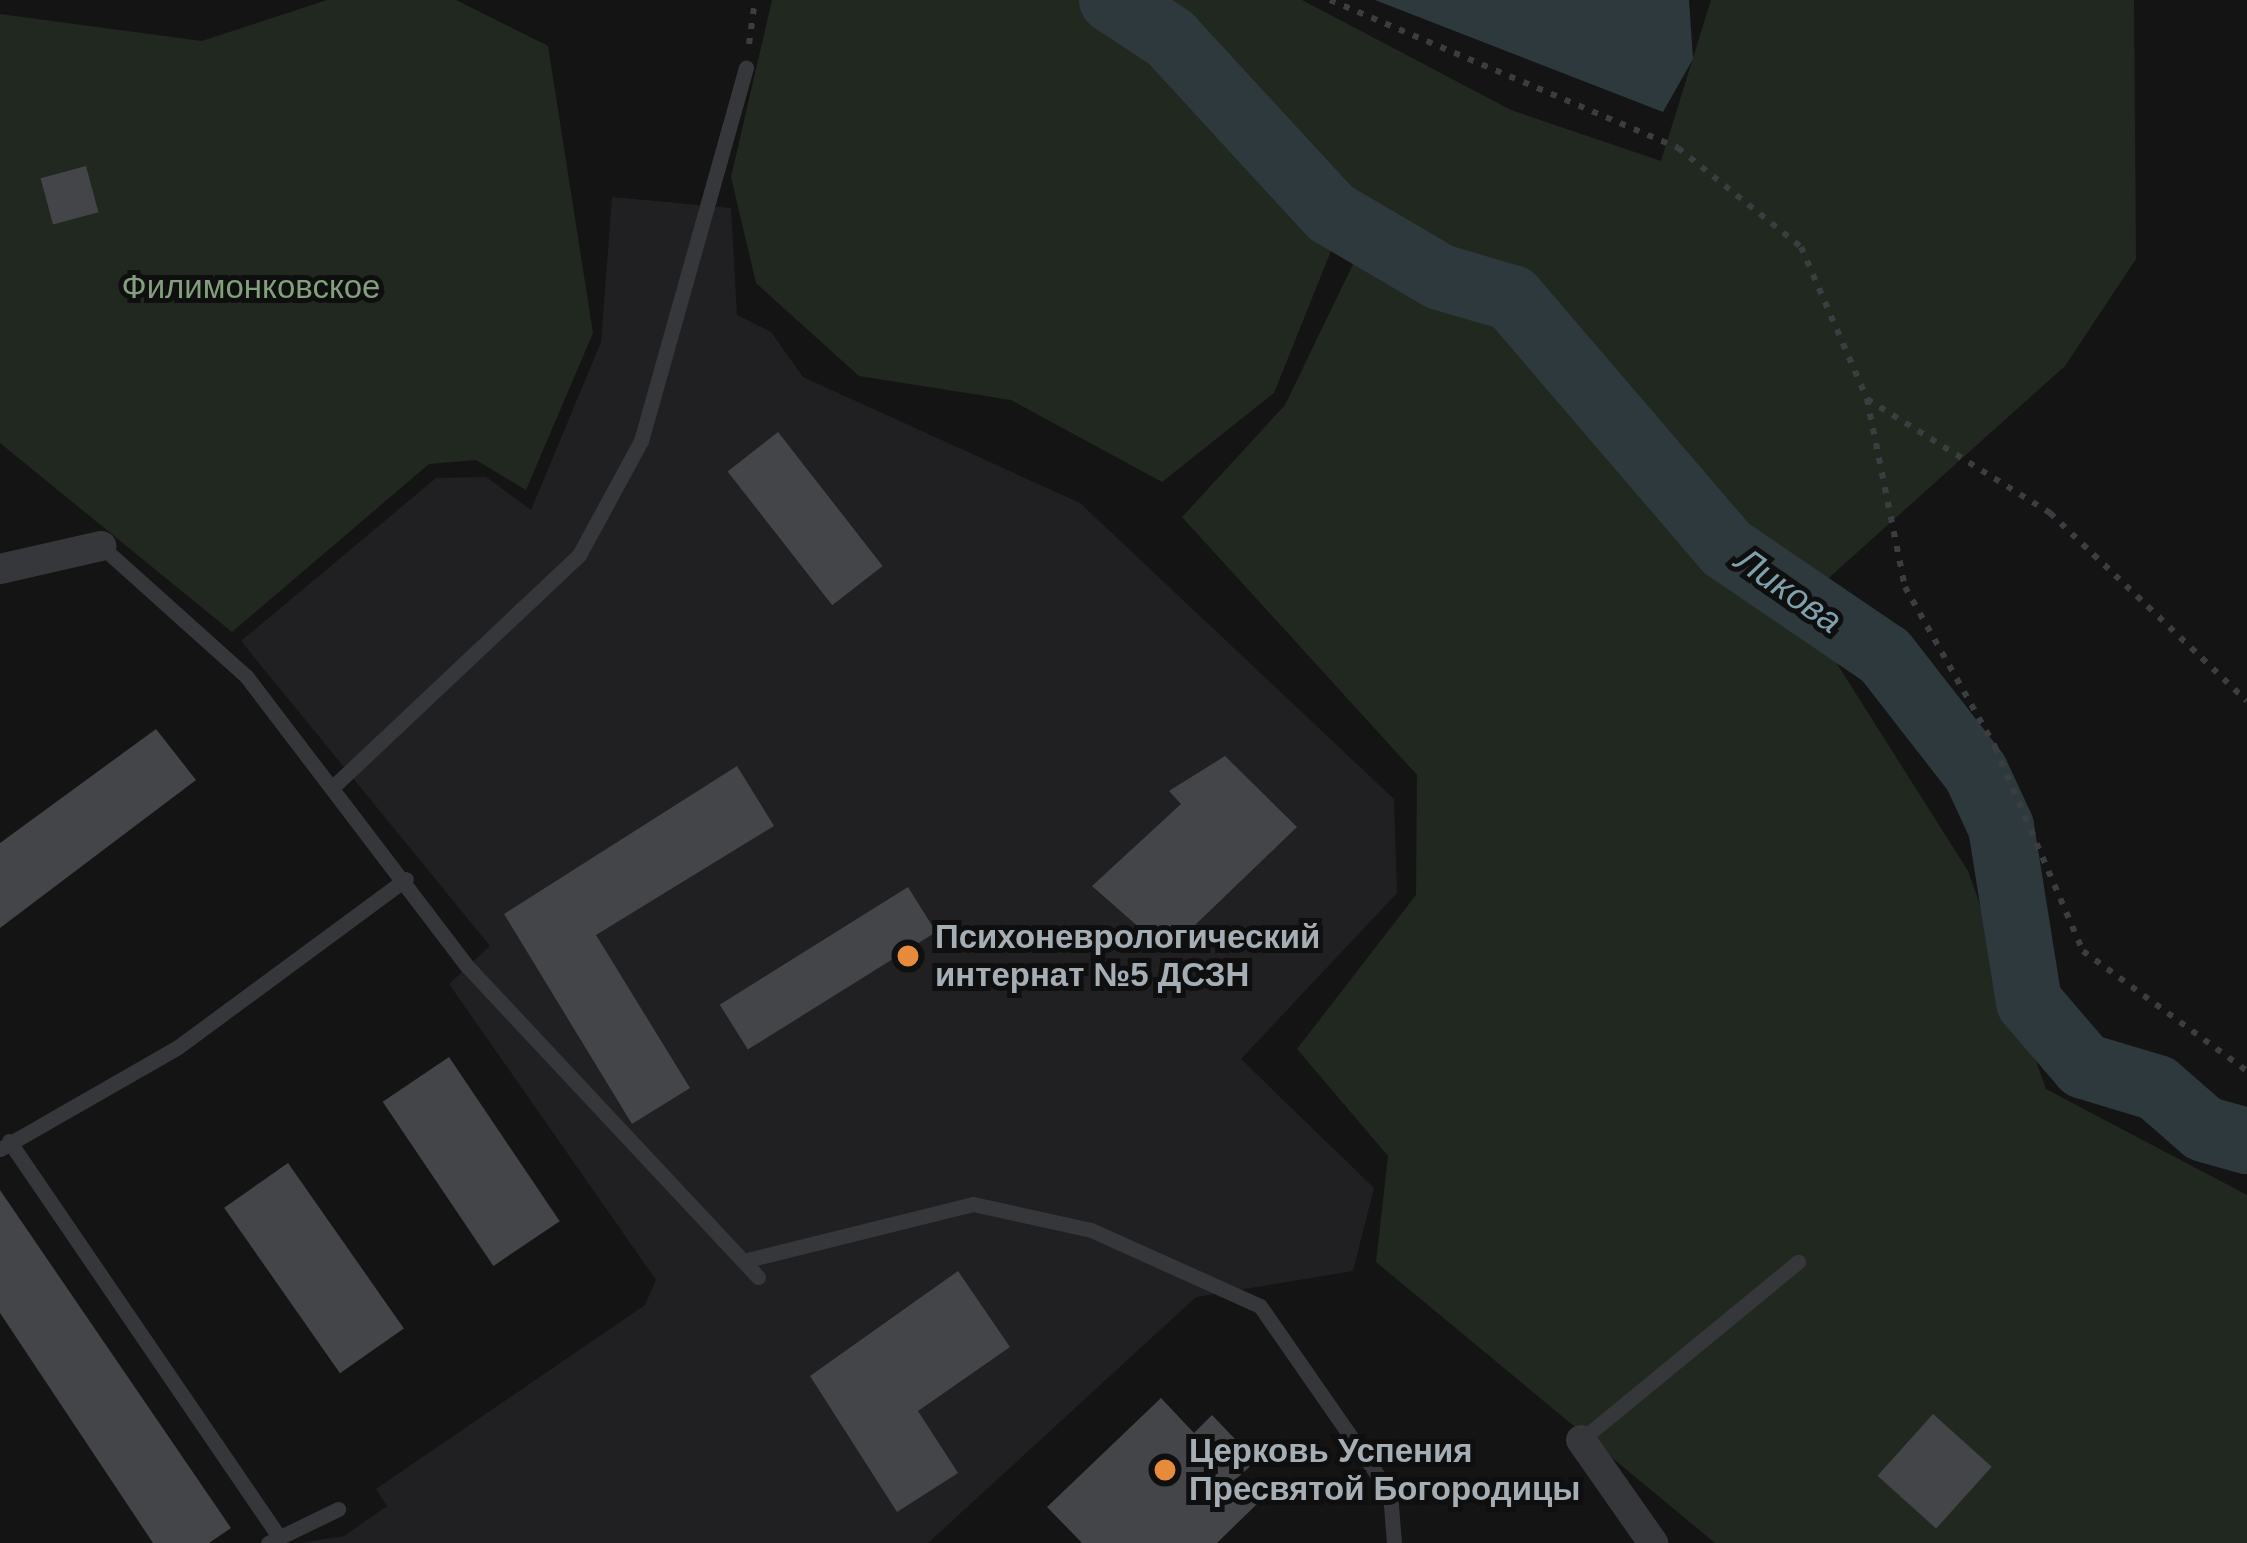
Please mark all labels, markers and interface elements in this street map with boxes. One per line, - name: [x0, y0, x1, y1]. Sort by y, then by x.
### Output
- park label: Филимонковское: [122, 267, 380, 307]
- water label: Ликова: [1728, 538, 1850, 642]
- place label: Психоневрологический интернат №5 ДСЗН: [935, 917, 1320, 995]
- marker: Психоневрологический интернат №5 ДСЗН: [892, 940, 924, 972]
- place label: Церковь Успения Пресвятой Богородицы: [1189, 1431, 1581, 1509]
- marker: Церковь Успения Пресвятой Богородицы: [1152, 1457, 1178, 1483]

